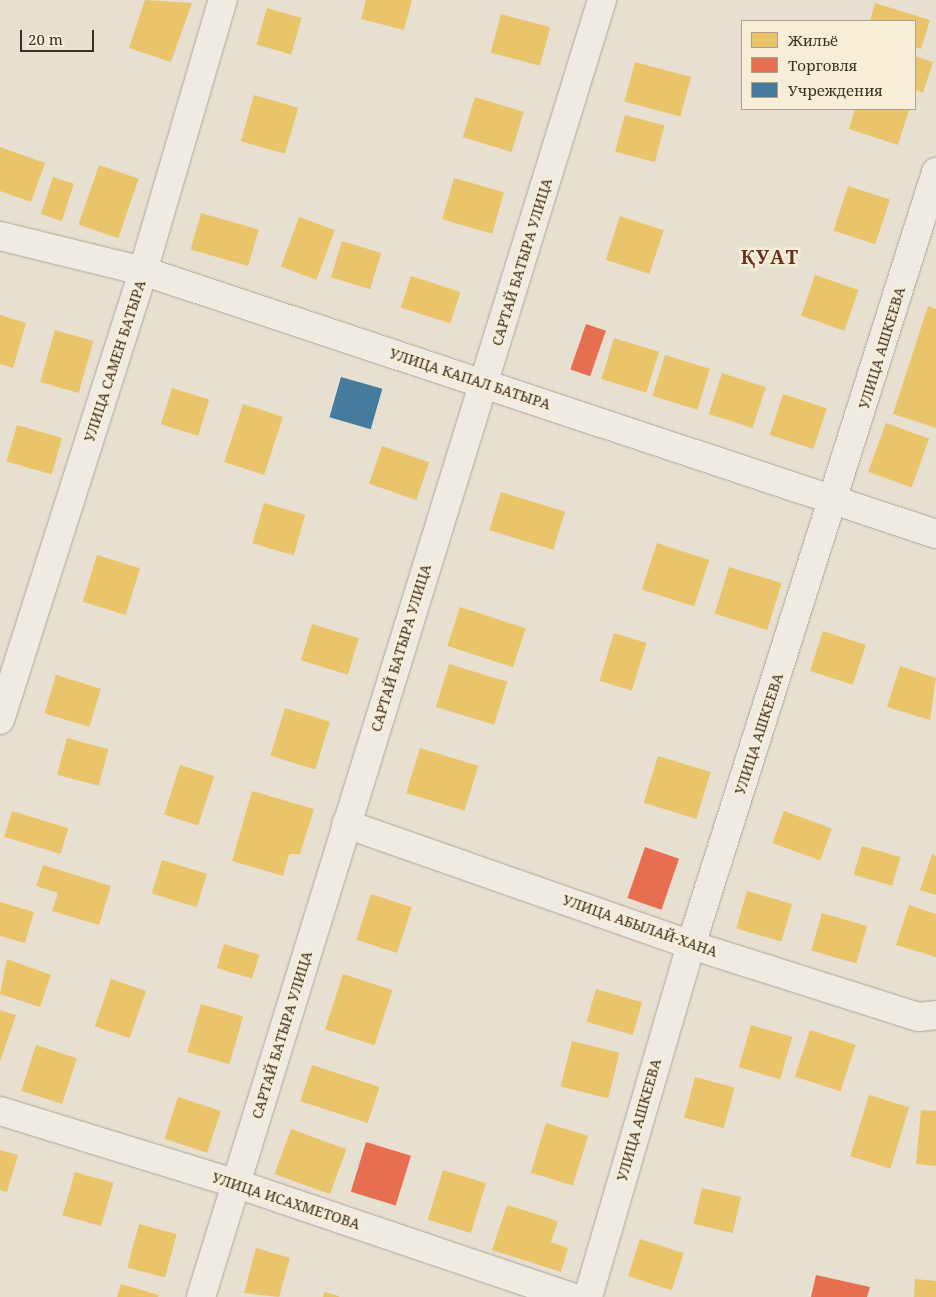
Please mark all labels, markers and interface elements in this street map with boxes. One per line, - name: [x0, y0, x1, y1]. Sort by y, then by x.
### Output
- scale bar: [22, 20, 96, 52]
- legend: [741, 20, 916, 110]
- text: 20 m: [28, 29, 63, 49]
- text: Жильё: [788, 30, 838, 50]
- text: Торговля: [788, 55, 857, 75]
- text: Учреждения: [788, 80, 883, 100]
- street label: САРТАЙ БАТЫРА УЛИЦА: [488, 176, 556, 348]
- district label: ҚУАТ: [740, 247, 800, 269]
- street label: УЛИЦА САМЕН БАТЫРА: [81, 278, 149, 444]
- street label: УЛИЦА АШКЕЕВА: [855, 285, 909, 411]
- street label: УЛИЦА КАПАЛ БАТЫРА: [387, 345, 553, 413]
- street label: САРТАЙ БАТЫРА УЛИЦА: [367, 562, 435, 734]
- street label: УЛИЦА АШКЕЕВА: [731, 671, 787, 797]
- street label: УЛИЦА АБЫЛАЙ-ХАНА: [560, 892, 720, 960]
- street label: САРТАЙ БАТЫРА УЛИЦА: [248, 949, 316, 1121]
- street label: УЛИЦА АШКЕЕВА: [613, 1057, 665, 1183]
- street label: УЛИЦА ИСАХМЕТОВА: [210, 1169, 362, 1233]

